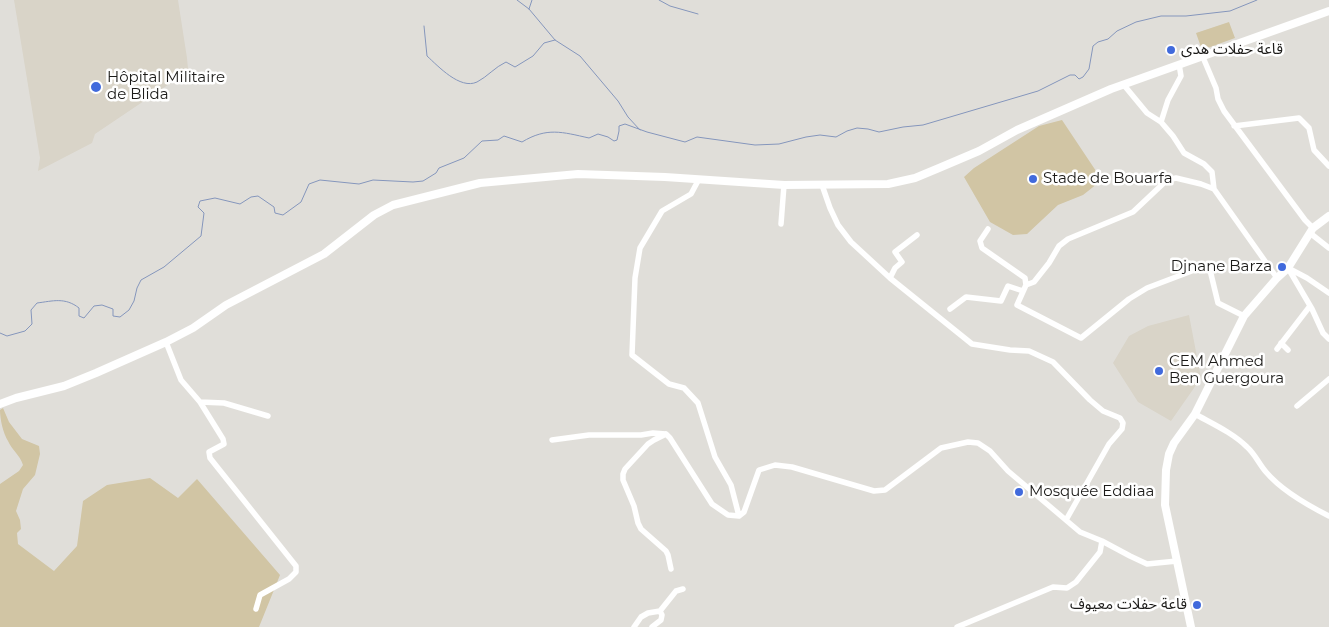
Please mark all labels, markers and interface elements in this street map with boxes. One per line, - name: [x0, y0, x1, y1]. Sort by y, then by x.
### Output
- place label: قاعة حفلات هدى: [1181, 41, 1283, 59]
- marker: قاعة حفلات هدى: [1165, 44, 1177, 56]
- place label: Hôpital Militaire de Blida: [107, 69, 225, 104]
- marker: Hôpital Militaire de Blida: [89, 80, 103, 94]
- place label: Stade de Bouarfa: [1043, 170, 1173, 188]
- marker: Stade de Bouarfa: [1027, 173, 1039, 185]
- place label: Djnane Barza: [1171, 258, 1272, 276]
- marker: Djnane Barza: [1276, 261, 1288, 273]
- place label: CEM Ahmed Ben Guergoura: [1169, 353, 1284, 388]
- marker: CEM Ahmed Ben Guergoura: [1153, 365, 1165, 377]
- place label: Mosquée Eddiaa: [1029, 483, 1154, 501]
- marker: Mosquée Eddiaa: [1013, 486, 1025, 498]
- place label: قاعة حفلات معيوف: [1070, 596, 1187, 614]
- marker: قاعة حفلات معيوف: [1191, 599, 1203, 611]

